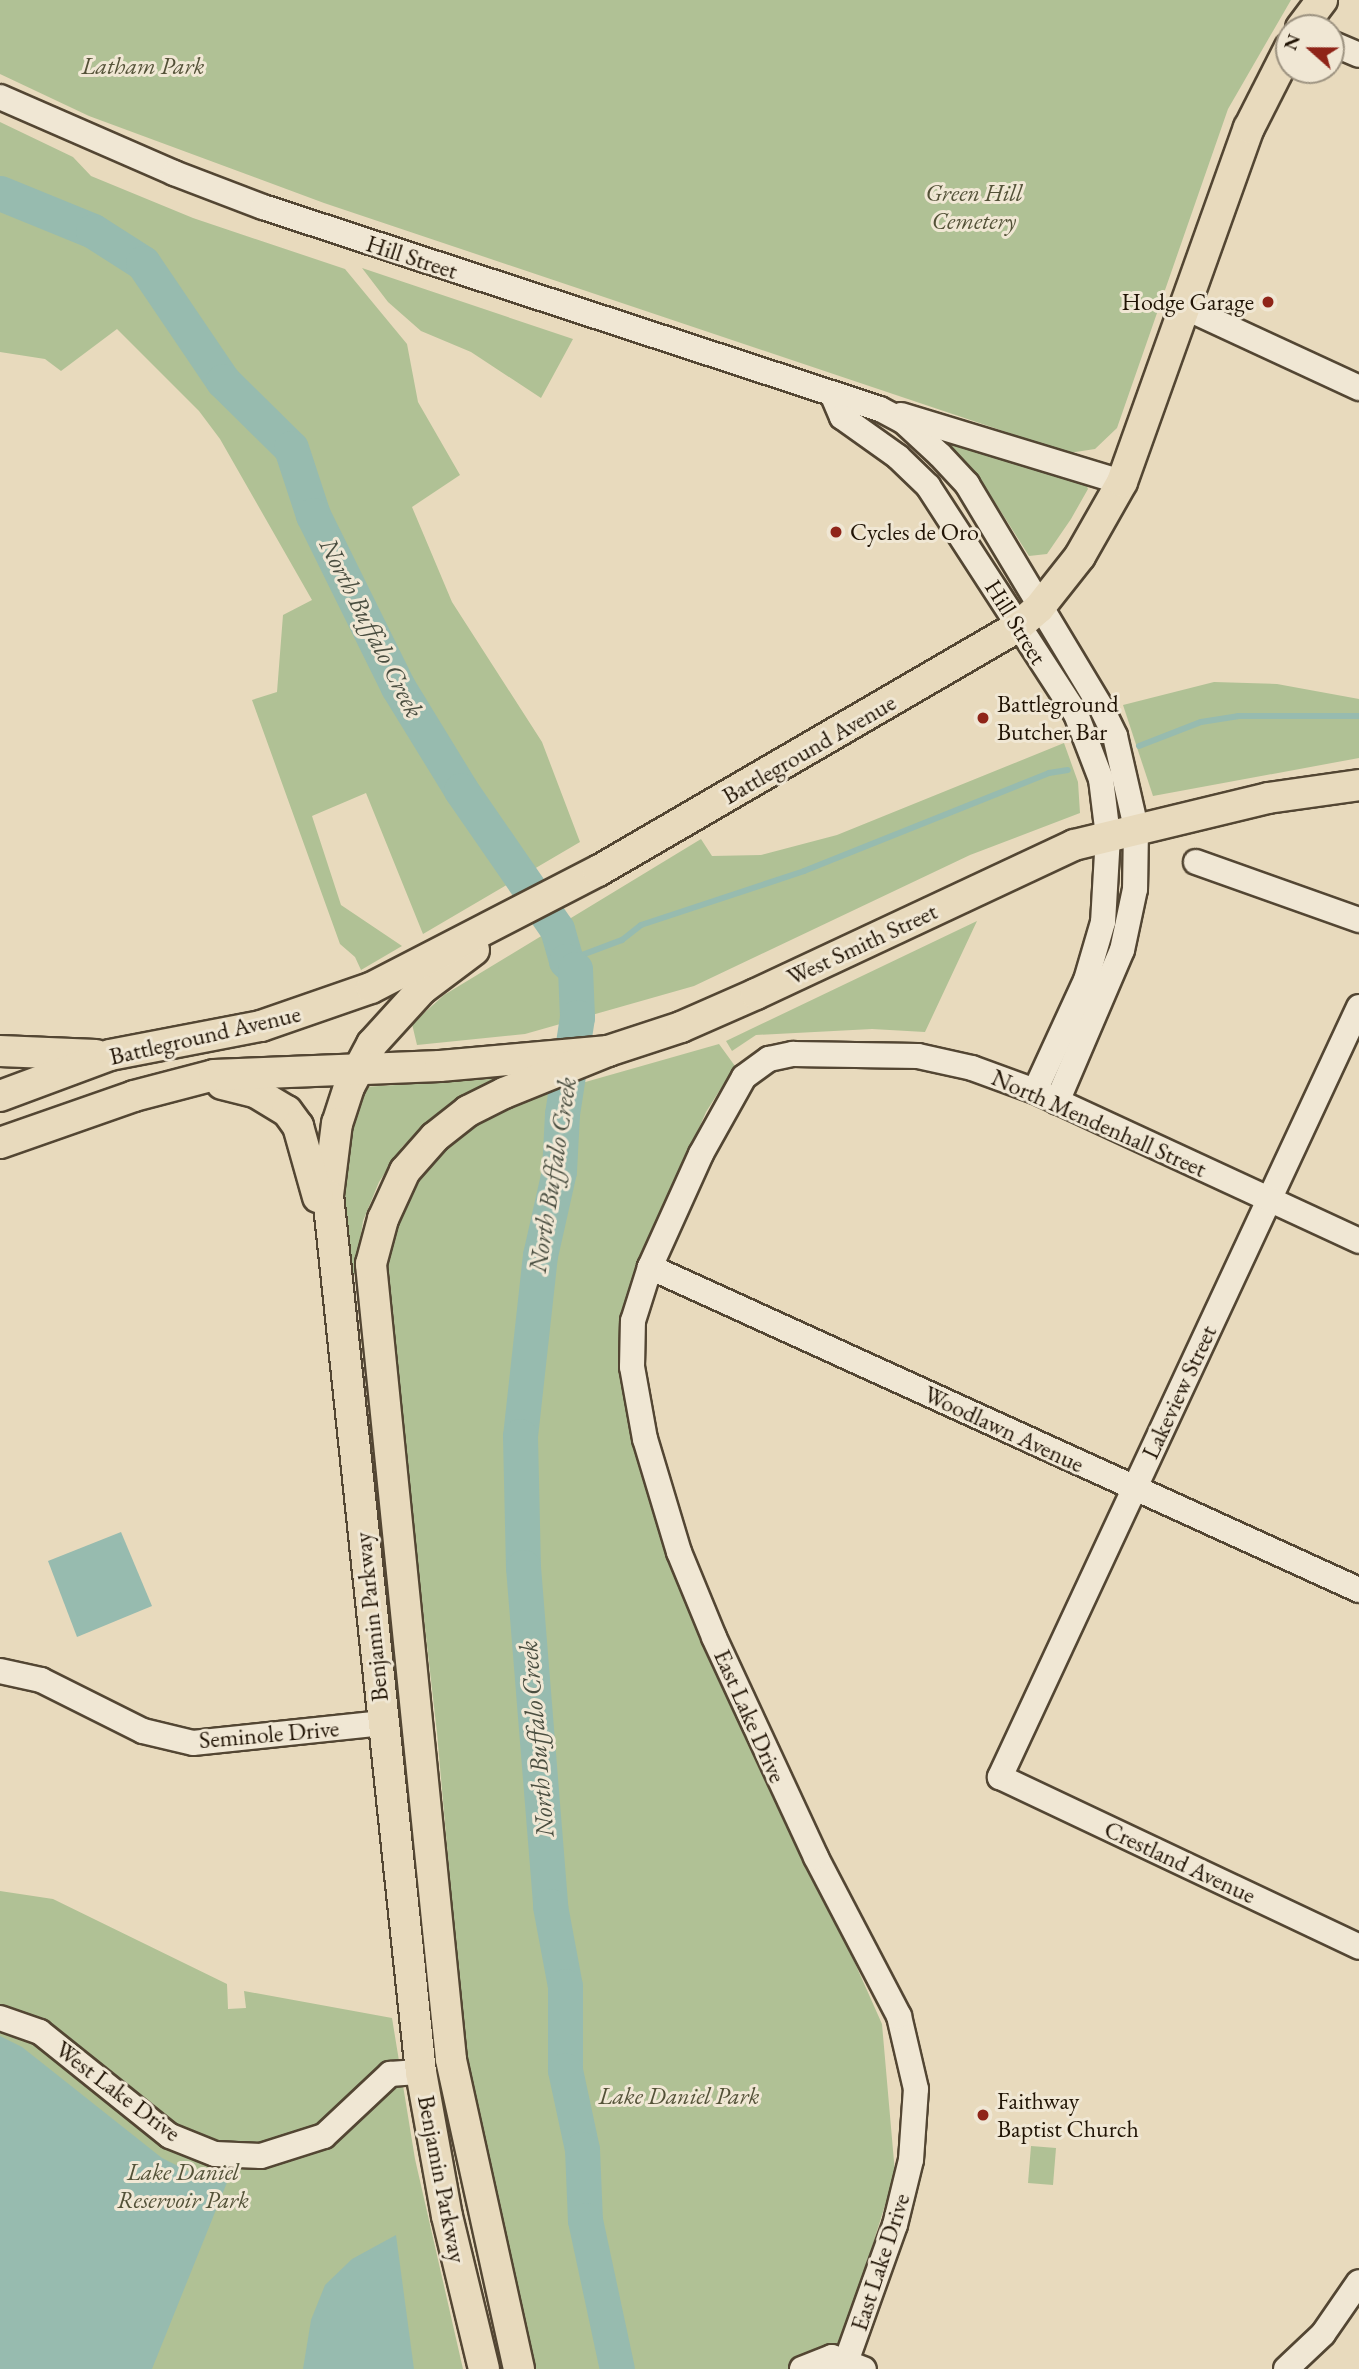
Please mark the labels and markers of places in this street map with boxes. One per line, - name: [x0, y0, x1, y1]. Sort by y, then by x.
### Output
- place label: Hodge Garage: [1121, 288, 1254, 316]
- marker: Hodge Garage: [1260, 294, 1276, 310]
- place label: Cycles de Oro: [850, 518, 979, 546]
- marker: Cycles de Oro: [828, 524, 844, 540]
- place label: Battleground Butcher Bar: [997, 690, 1119, 746]
- marker: Battleground Butcher Bar: [975, 710, 991, 726]
- place label: Faithway Baptist Church: [997, 2087, 1139, 2143]
- marker: Faithway Baptist Church: [975, 2107, 991, 2123]

